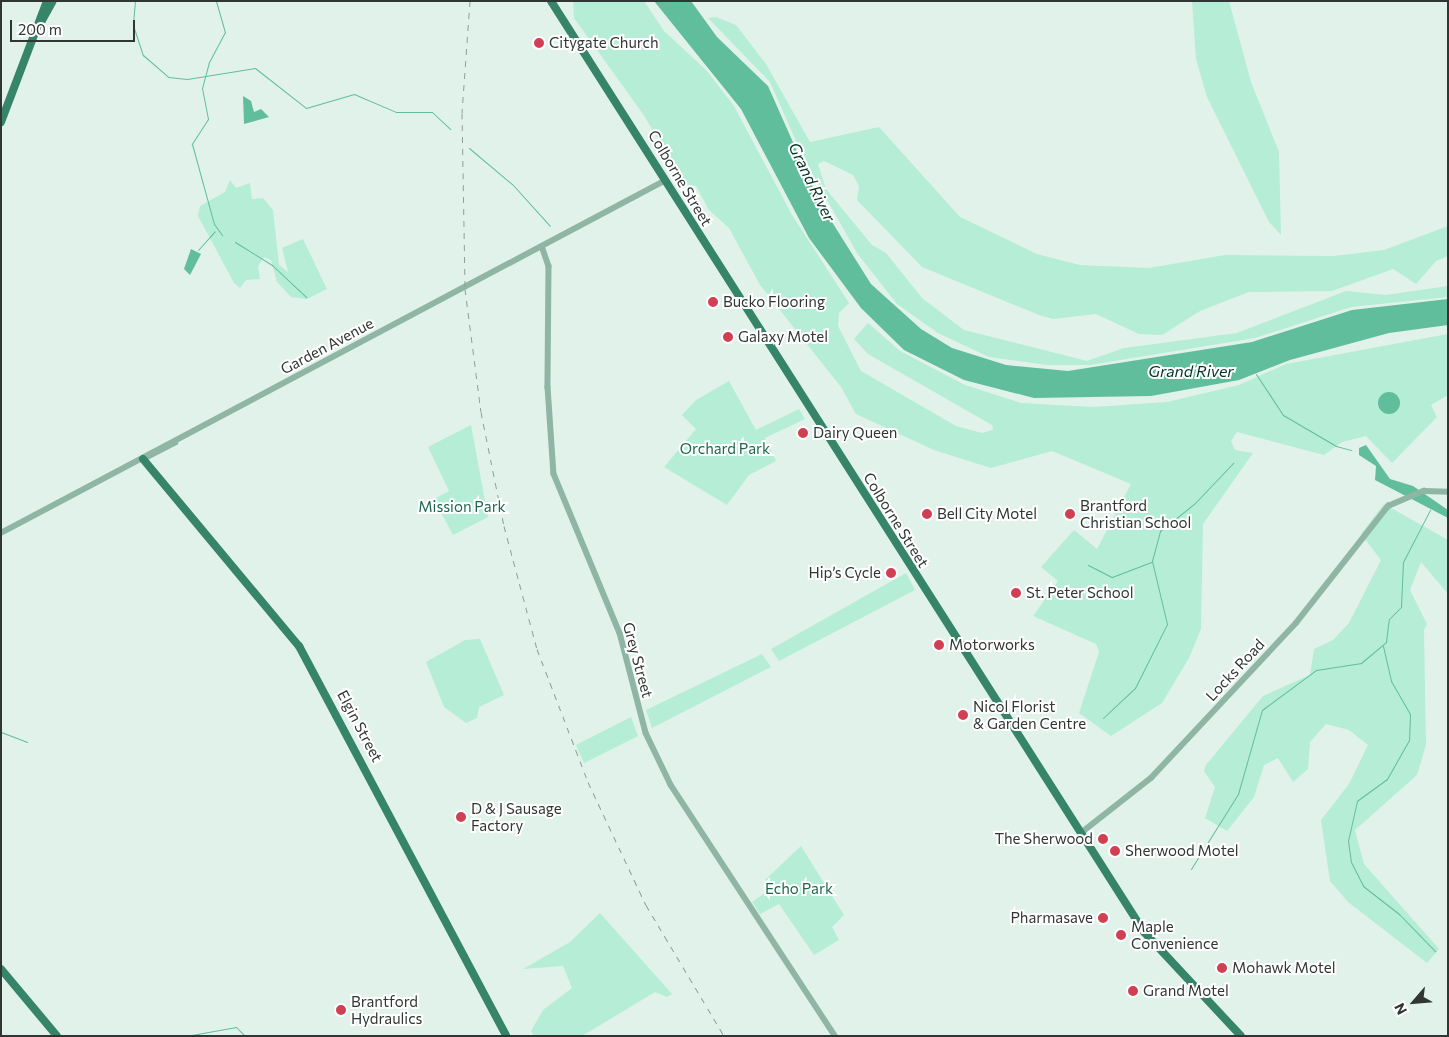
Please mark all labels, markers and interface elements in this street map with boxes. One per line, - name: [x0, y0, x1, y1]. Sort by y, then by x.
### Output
- scale bar: [12, 10, 138, 42]
- text: 200 m: [18, 20, 62, 38]
- place label: Citygate Church: [549, 34, 659, 52]
- marker: Citygate Church: [533, 37, 545, 49]
- street label: Colborne Street: [644, 127, 716, 229]
- water label: Grand River: [785, 139, 839, 225]
- place label: Bucko Flooring: [723, 293, 825, 311]
- marker: Bucko Flooring: [707, 296, 719, 308]
- street label: Garden Avenue: [277, 314, 377, 378]
- place label: Galaxy Motel: [738, 328, 828, 346]
- marker: Galaxy Motel: [722, 331, 734, 343]
- water label: Grand River: [1148, 361, 1234, 381]
- place label: Dairy Queen: [813, 424, 897, 442]
- marker: Dairy Queen: [797, 427, 809, 439]
- park label: Orchard Park: [680, 440, 770, 458]
- street label: Colborne Street: [860, 469, 932, 571]
- place label: Brantford Christian School: [1080, 496, 1191, 531]
- park label: Mission Park: [418, 498, 506, 516]
- place label: Bell City Motel: [937, 505, 1037, 523]
- marker: Bell City Motel: [921, 508, 933, 520]
- marker: Brantford Christian School: [1064, 508, 1076, 520]
- place label: Hip’s Cycle: [808, 564, 881, 582]
- marker: Hip’s Cycle: [885, 567, 897, 579]
- place label: St. Peter School: [1026, 584, 1134, 602]
- marker: St. Peter School: [1010, 587, 1022, 599]
- street label: Grey Street: [619, 620, 657, 700]
- street label: Locks Road: [1202, 635, 1268, 705]
- place label: Motorworks: [949, 636, 1035, 654]
- marker: Motorworks: [933, 639, 945, 651]
- street label: Elgin Street: [334, 687, 386, 765]
- place label: Nicol Florist & Garden Centre: [973, 697, 1086, 732]
- marker: Nicol Florist & Garden Centre: [957, 709, 969, 721]
- place label: D & J Sausage Factory: [471, 799, 562, 834]
- marker: D & J Sausage Factory: [455, 811, 467, 823]
- place label: The Sherwood: [994, 830, 1093, 848]
- marker: The Sherwood: [1097, 833, 1109, 845]
- place label: Sherwood Motel: [1125, 842, 1238, 860]
- marker: Sherwood Motel: [1109, 845, 1121, 857]
- park label: Echo Park: [765, 880, 833, 898]
- place label: Pharmasave: [1010, 909, 1093, 927]
- marker: Pharmasave: [1097, 912, 1109, 924]
- place label: Maple Convenience: [1131, 917, 1218, 952]
- marker: Maple Convenience: [1115, 929, 1127, 941]
- place label: Mohawk Motel: [1232, 959, 1336, 977]
- marker: Mohawk Motel: [1216, 962, 1228, 974]
- north arrow: [1389, 977, 1439, 1027]
- place label: Grand Motel: [1143, 982, 1229, 1000]
- marker: Grand Motel: [1127, 985, 1139, 997]
- place label: Brantford Hydraulics: [351, 992, 422, 1027]
- text: N: [1390, 1001, 1410, 1018]
- marker: Brantford Hydraulics: [335, 1004, 347, 1016]

